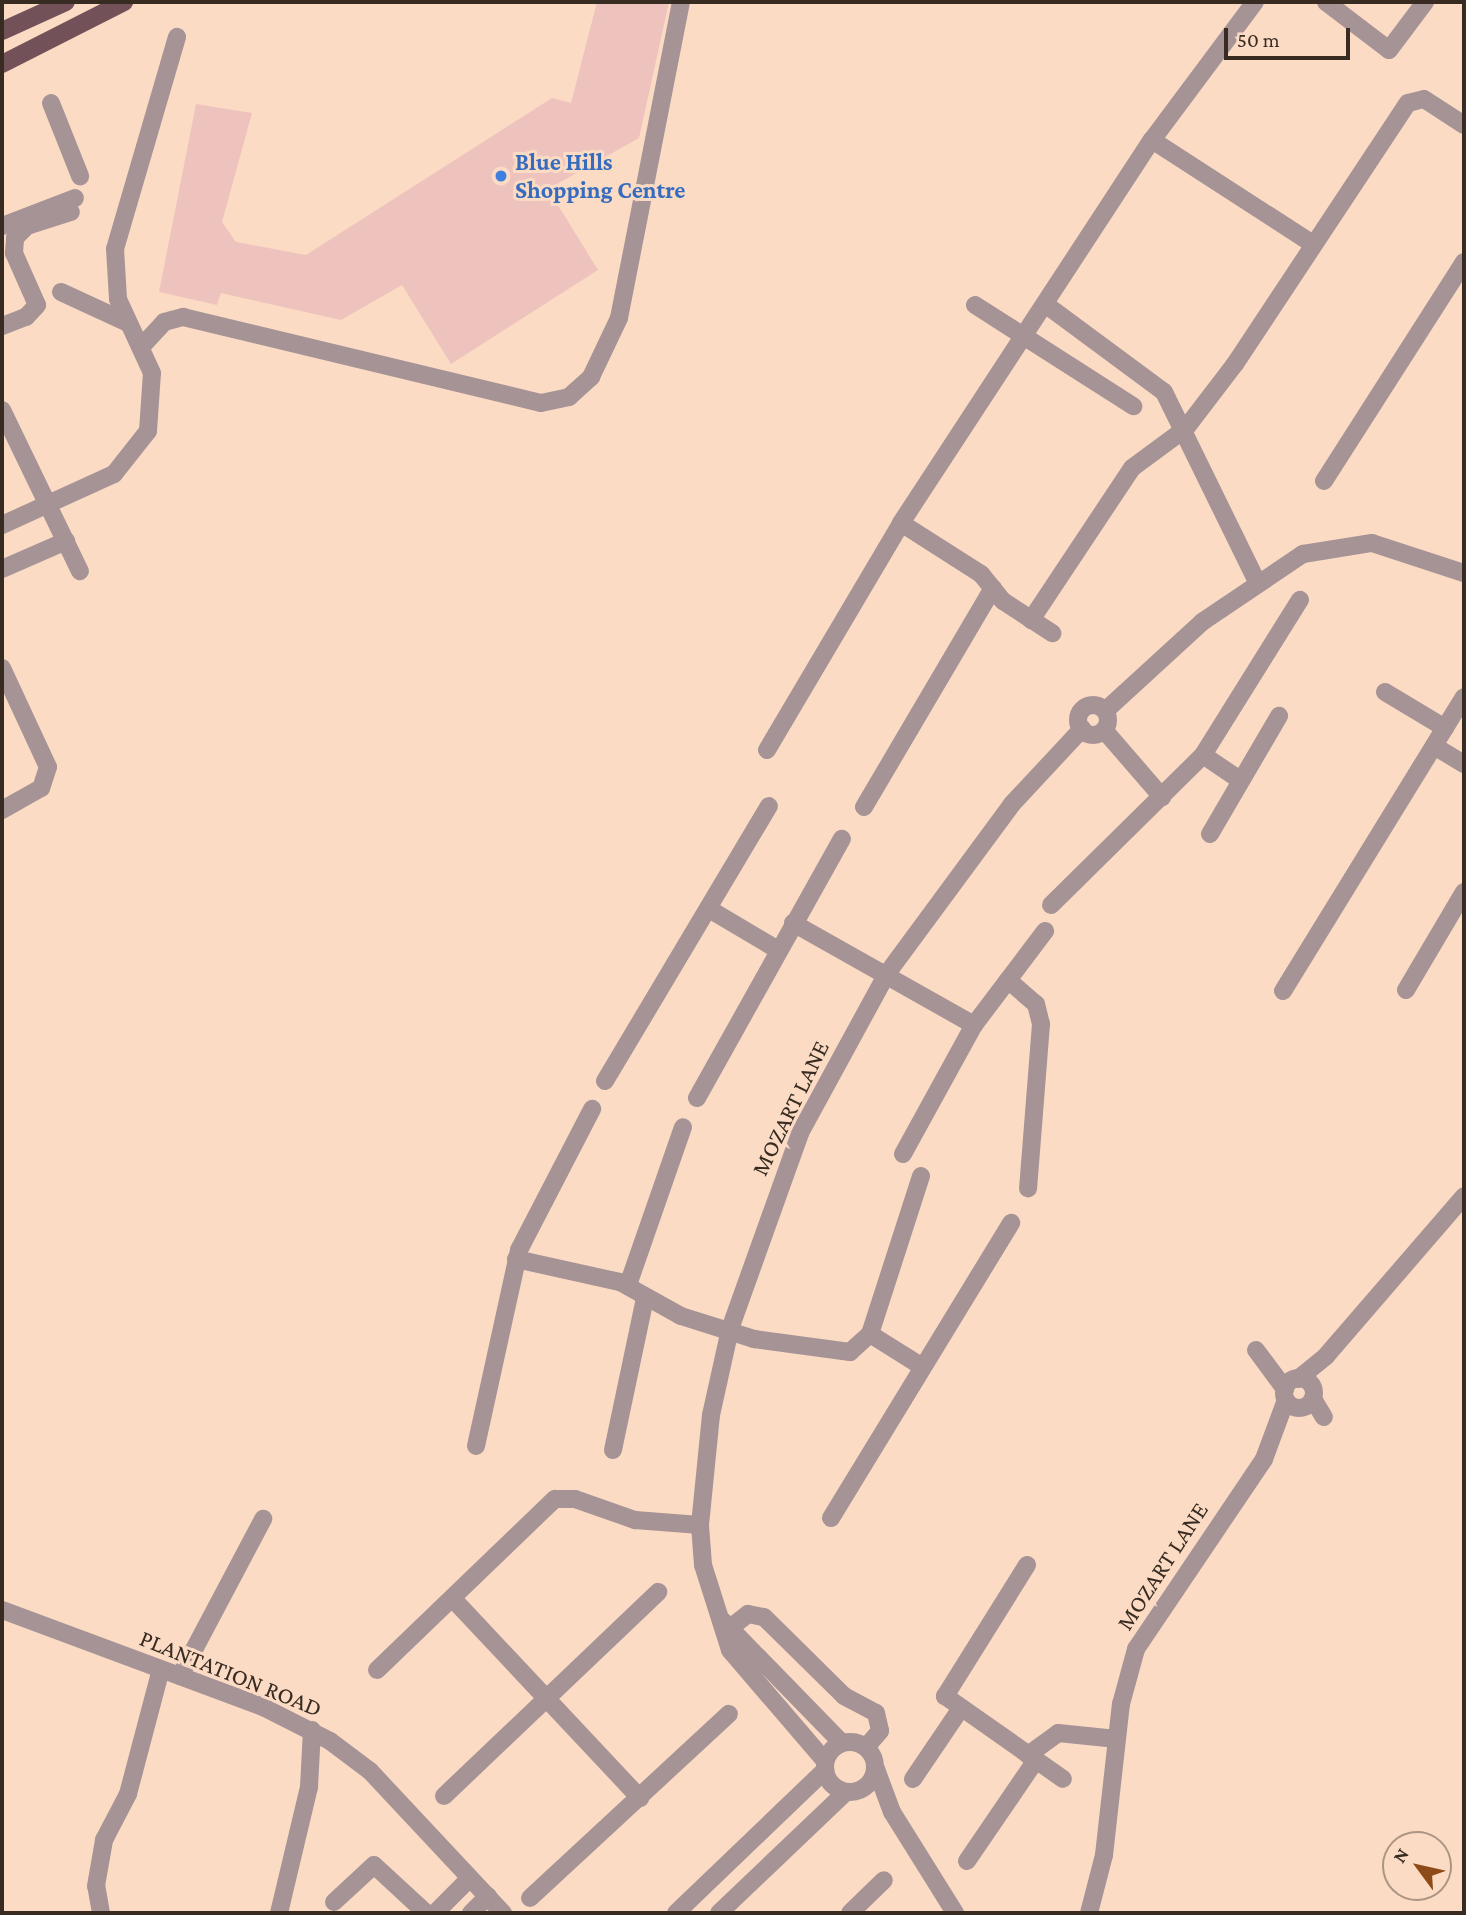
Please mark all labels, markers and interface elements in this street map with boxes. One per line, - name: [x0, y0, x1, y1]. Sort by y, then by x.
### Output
- scale bar: [1228, 14, 1354, 58]
- text: 50 m: [1237, 28, 1280, 52]
- place label: Blue Hills Shopping Centre: [515, 148, 685, 204]
- marker: Blue Hills Shopping Centre: [493, 168, 509, 184]
- street label: MOZART LANE: [745, 1036, 835, 1180]
- street label: MOZART LANE: [1110, 1497, 1214, 1635]
- street label: PLANTATION ROAD: [136, 1623, 326, 1723]
- north arrow: [1382, 1831, 1452, 1901]
- text: N: [1388, 1844, 1413, 1867]

